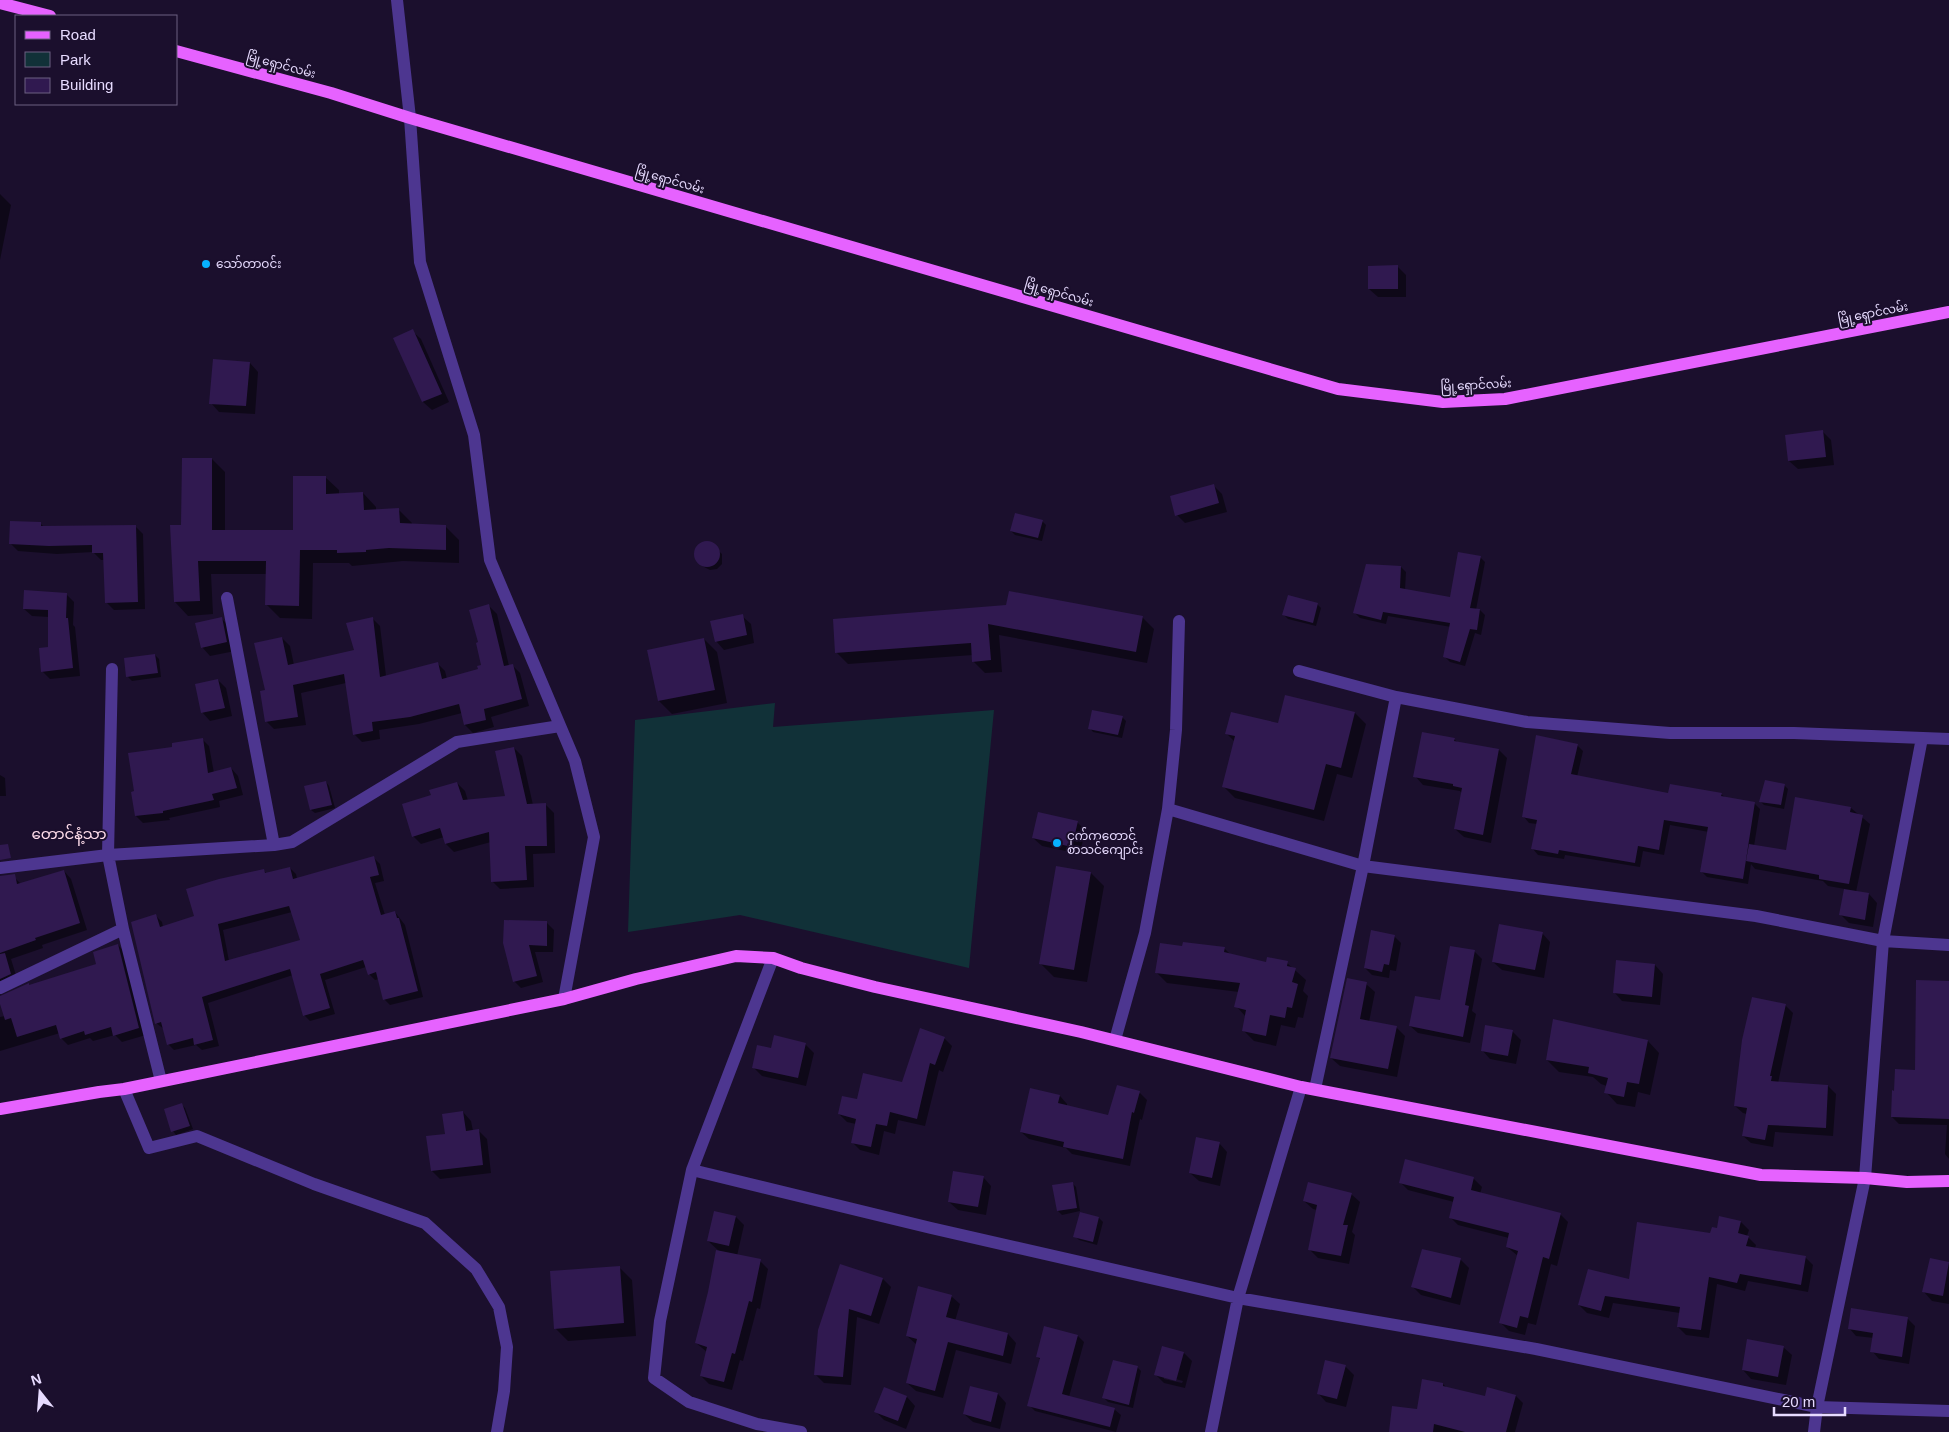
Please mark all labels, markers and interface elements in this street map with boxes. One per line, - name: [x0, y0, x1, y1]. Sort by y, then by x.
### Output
- legend: [15, 15, 178, 105]
- text: Road: [60, 26, 96, 43]
- street label: မြို့ရှောင်လမ်း: [244, 47, 318, 84]
- text: Park: [60, 51, 91, 68]
- text: Building: [60, 76, 113, 93]
- street label: မြို့ရှောင်လမ်း: [633, 162, 707, 199]
- place label: သော်တာဝင်း: [216, 255, 281, 271]
- marker: သော်တာဝင်း: [200, 258, 212, 270]
- street label: မြို့ရှောင်လမ်း: [1022, 275, 1096, 312]
- street label: မြို့ရှောင်လမ်း: [1836, 297, 1910, 330]
- street label: မြို့ရှောင်လမ်း: [1440, 374, 1512, 397]
- district label: တောင်နံ့သာ: [32, 824, 107, 846]
- place label: ငှက်ကတောင် စာသင်ကျောင်း: [1067, 827, 1143, 860]
- marker: ငှက်ကတောင် စာသင်ကျောင်း: [1051, 837, 1063, 849]
- north arrow: [15, 1367, 65, 1417]
- text: N: [29, 1370, 43, 1389]
- scale bar: [1774, 1384, 1845, 1416]
- text: 20 m: [1782, 1393, 1815, 1410]

